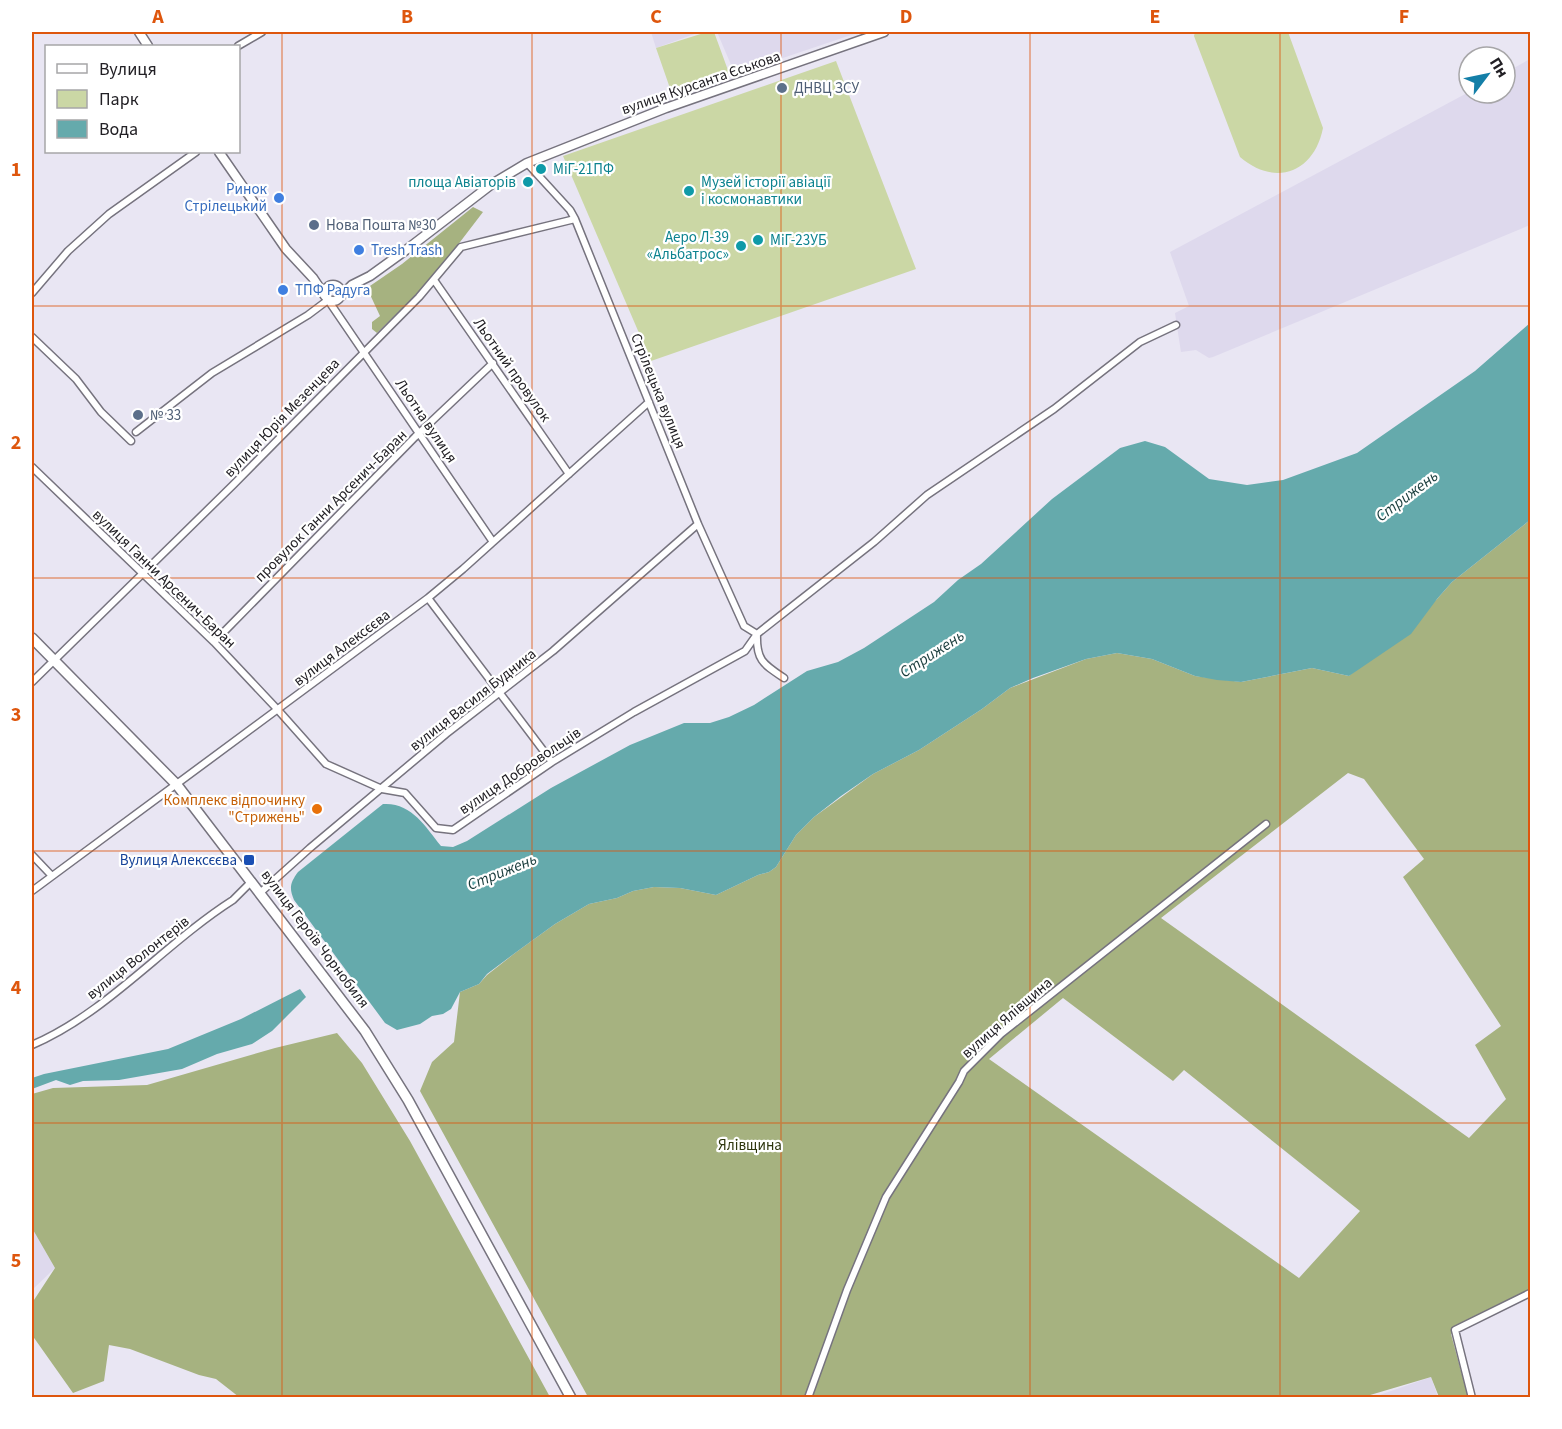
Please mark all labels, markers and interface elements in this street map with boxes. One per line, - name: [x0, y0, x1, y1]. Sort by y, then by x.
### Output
- text: A: [151, 3, 164, 31]
- text: B: [401, 3, 413, 31]
- text: C: [650, 3, 662, 31]
- text: D: [900, 3, 912, 31]
- text: E: [1150, 3, 1160, 31]
- text: F: [1399, 3, 1409, 31]
- legend: [45, 45, 240, 153]
- north arrow: [1457, 45, 1517, 105]
- street label: вулиця Курсанта Єськова: [619, 46, 783, 120]
- text: Пн: [1484, 53, 1513, 82]
- text: Вулиця: [99, 57, 157, 82]
- place label: ДНВЦ ЗСУ: [794, 78, 859, 99]
- marker: ДНВЦ ЗСУ: [775, 81, 789, 95]
- text: Парк: [99, 87, 139, 112]
- text: Вода: [99, 117, 138, 142]
- text: 1: [11, 156, 21, 184]
- place label: МіГ-21ПФ: [553, 159, 614, 180]
- marker: МіГ-21ПФ: [534, 162, 548, 176]
- place label: площа Авіаторів: [408, 172, 516, 193]
- place label: Музей історії авіації і космонавтики: [701, 172, 831, 210]
- marker: площа Авіаторів: [521, 175, 535, 189]
- place label: Ринок Стрілецький: [184, 179, 268, 217]
- marker: Музей історії авіації і космонавтики: [682, 184, 696, 198]
- marker: Ринок Стрілецький: [272, 191, 286, 205]
- place label: Нова Пошта №30: [326, 215, 437, 236]
- marker: Нова Пошта №30: [307, 218, 321, 232]
- place label: Аеро Л-39 «Альбатрос»: [647, 227, 729, 265]
- place label: МіГ-23УБ: [770, 230, 827, 251]
- marker: МіГ-23УБ: [751, 233, 765, 247]
- marker: Аеро Л-39 «Альбатрос»: [734, 239, 748, 253]
- place label: Tresh Trash: [371, 240, 443, 261]
- marker: Tresh Trash: [352, 243, 366, 257]
- place label: ТПФ Радуга: [295, 280, 370, 301]
- marker: ТПФ Радуга: [276, 283, 290, 297]
- street label: Льотний провулок: [468, 314, 556, 427]
- street label: Стрілецька вулиця: [625, 330, 691, 452]
- street label: вулиця Юрія Мезенцева: [219, 354, 345, 482]
- street label: Льотна вулиця: [390, 375, 462, 467]
- place label: № 33: [150, 405, 181, 426]
- marker: № 33: [131, 408, 145, 422]
- street label: провулок Ганни Арсенич-Баран: [250, 425, 412, 587]
- text: 2: [11, 429, 21, 457]
- water label: Стрижень: [1371, 465, 1443, 527]
- street label: вулиця Ганни Арсенич-Баран: [88, 505, 240, 653]
- street label: вулиця Алексєєва: [289, 605, 395, 691]
- water label: Стрижень: [895, 625, 969, 683]
- street label: вулиця Василя Будника: [405, 644, 541, 756]
- text: 3: [11, 701, 21, 729]
- street label: вулиця Добровольців: [455, 722, 586, 820]
- place label: Комплекс відпочинку "Стрижень": [164, 790, 305, 828]
- marker: Комплекс відпочинку "Стрижень": [310, 802, 324, 816]
- water label: Стрижень: [464, 848, 540, 896]
- place label: Вулиця Алексєєва: [120, 850, 237, 871]
- marker: Вулиця Алексєєва: [242, 853, 256, 867]
- street label: вулиця Героїв Чорнобиля: [256, 865, 374, 1013]
- street label: вулиця Волонтерів: [82, 911, 194, 1005]
- street label: вулиця Ялівщина: [957, 973, 1057, 1063]
- text: 4: [11, 974, 22, 1002]
- park label: Ялівщина: [718, 1135, 782, 1156]
- text: 5: [11, 1247, 21, 1275]

